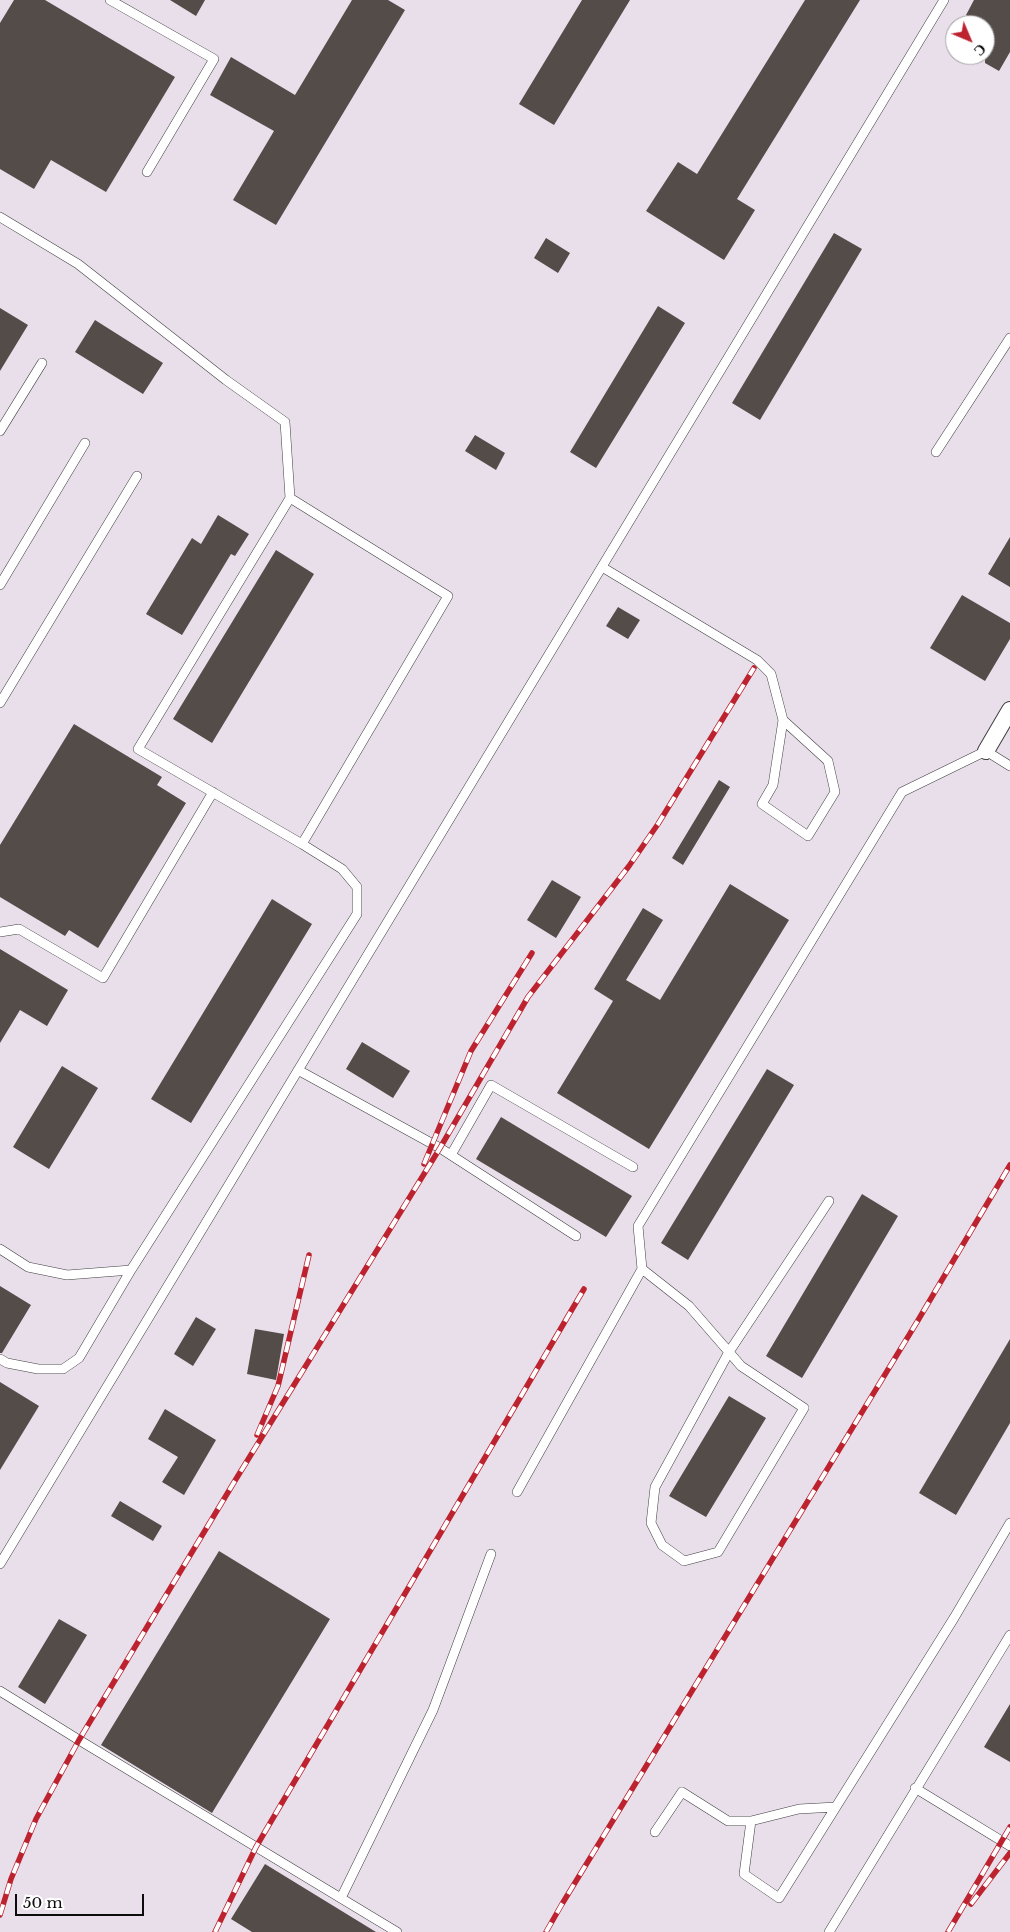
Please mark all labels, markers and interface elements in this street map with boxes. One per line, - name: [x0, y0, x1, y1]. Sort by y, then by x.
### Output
- north arrow: [945, 15, 995, 65]
- text: С: [970, 40, 990, 60]
- scale bar: [18, 1884, 146, 1916]
- text: 50 m: [23, 1893, 63, 1912]

